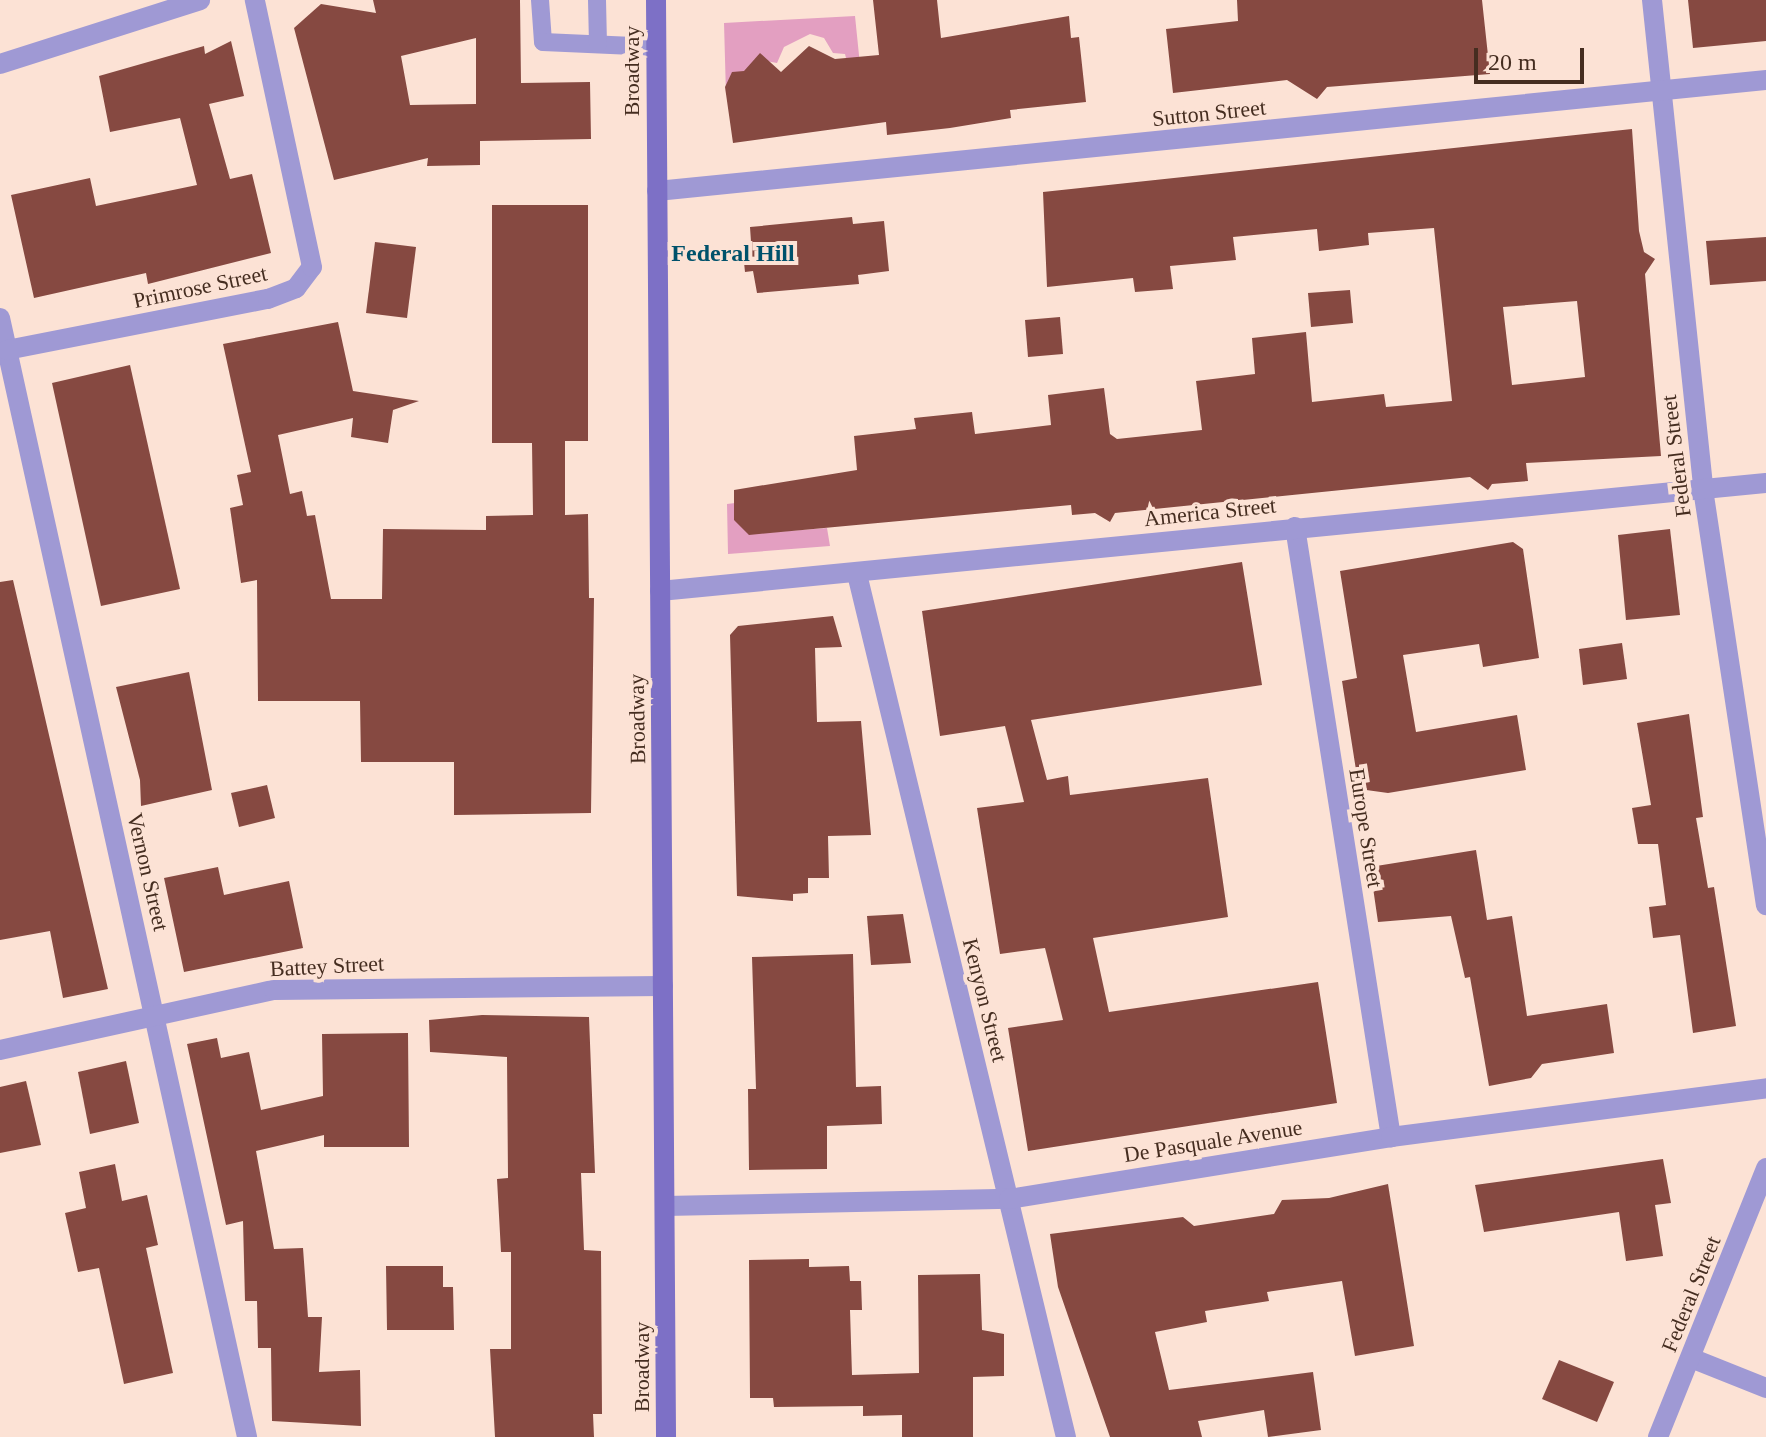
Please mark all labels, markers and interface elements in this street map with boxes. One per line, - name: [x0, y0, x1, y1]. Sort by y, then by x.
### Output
- street label: Broadway: [619, 26, 645, 116]
- scale bar: [1478, 32, 1588, 82]
- text: 20 m: [1488, 49, 1537, 75]
- street label: Sutton Street: [1151, 94, 1267, 132]
- district label: Federal Hill: [671, 240, 795, 268]
- street label: Primrose Street: [131, 260, 269, 314]
- street label: Federal Street: [1655, 393, 1697, 519]
- street label: America Street: [1143, 492, 1277, 532]
- street label: Broadway: [623, 674, 651, 764]
- street label: Europe Street: [1344, 767, 1388, 889]
- street label: Vernon Street: [122, 810, 174, 934]
- street label: Kenyon Street: [957, 935, 1013, 1065]
- street label: Battey Street: [269, 950, 385, 982]
- street label: De Pasquale Avenue: [1121, 1114, 1305, 1168]
- street label: Federal Street: [1656, 1232, 1726, 1356]
- street label: Broadway: [629, 1322, 655, 1412]

